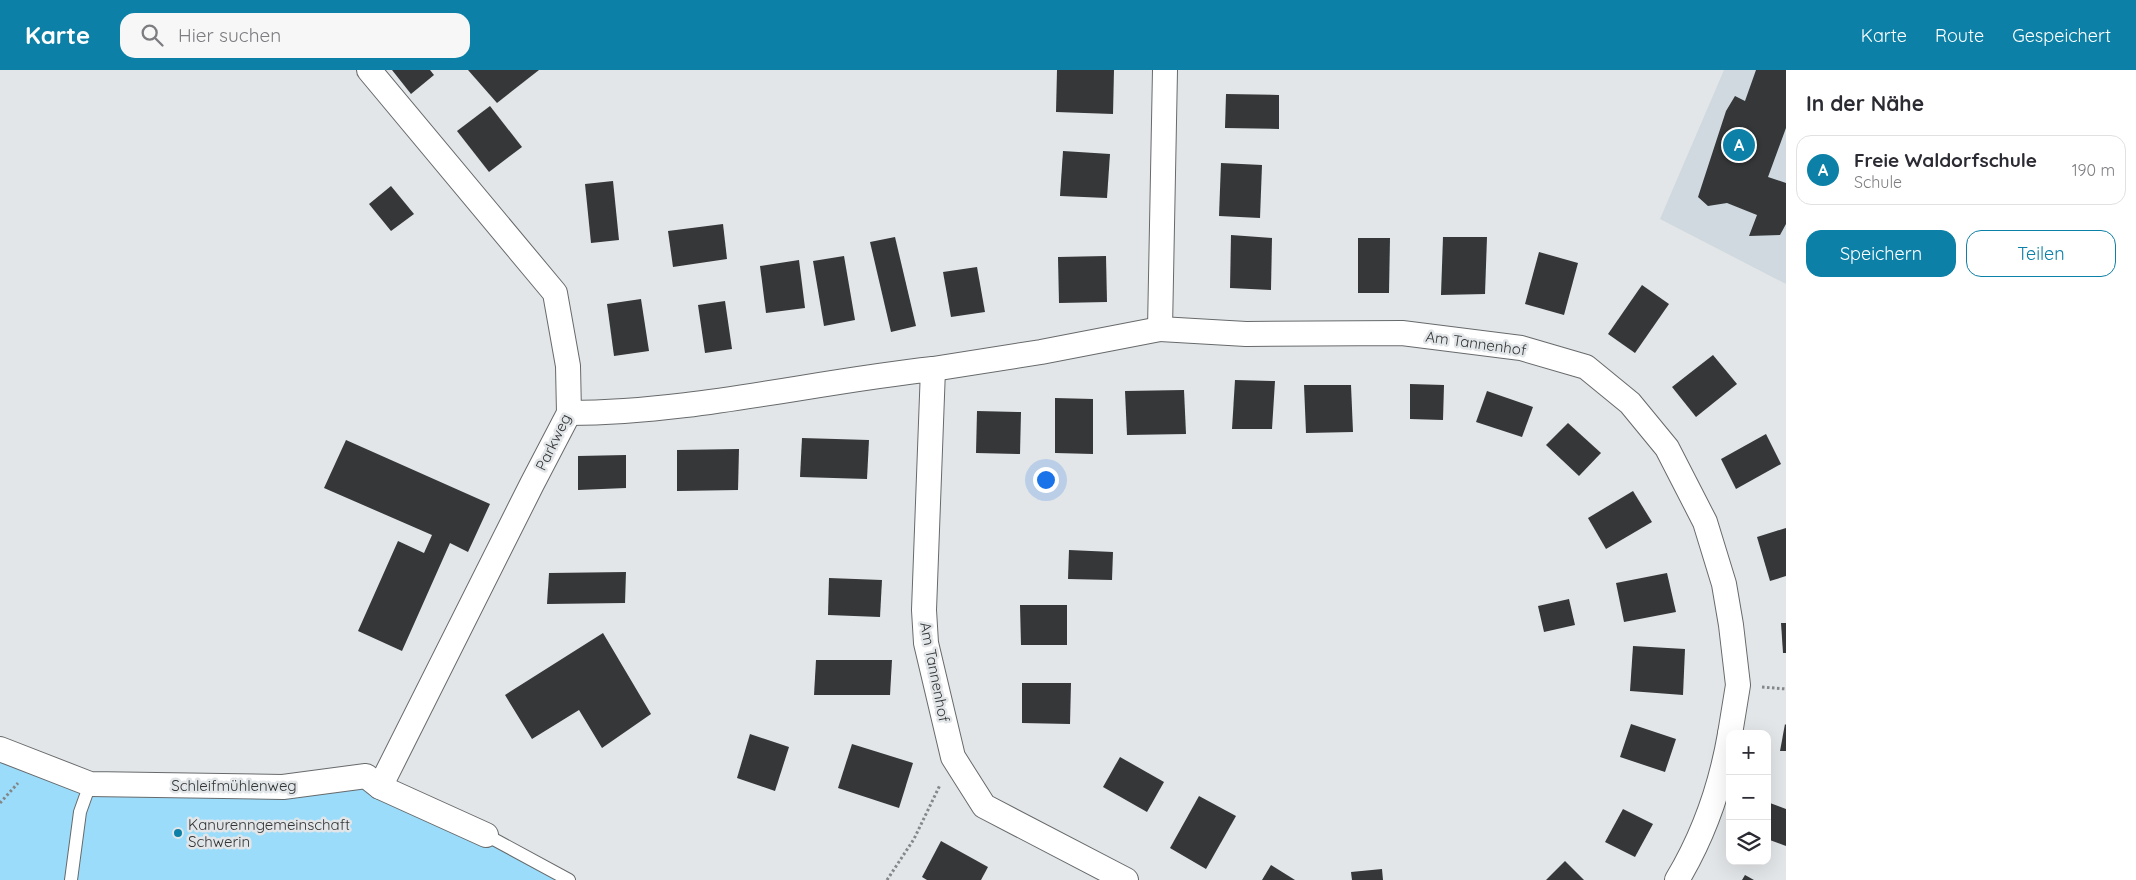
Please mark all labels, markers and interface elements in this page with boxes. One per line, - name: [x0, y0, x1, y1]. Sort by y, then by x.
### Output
- search box: [120, 13, 470, 58]
- text: Karte: [25, 20, 90, 50]
- icon: search: [138, 21, 166, 49]
- text: Hier suchen: [178, 23, 281, 47]
- text: Karte: [1861, 24, 1907, 47]
- text: Route: [1935, 24, 1984, 47]
- text: Gespeichert: [2012, 24, 2111, 47]
- text: In der Nähe: [1806, 90, 1924, 116]
- pin: A: [1723, 126, 1755, 164]
- text: Freie Waldorfschule: [1854, 148, 2037, 172]
- text: A: [1818, 160, 1828, 180]
- text: 190 m: [2072, 160, 2115, 180]
- text: Schule: [1854, 172, 1902, 192]
- button: Speichern: [1806, 230, 1956, 277]
- button: Teilen: [1966, 230, 2116, 277]
- street label: Am Tannenhof: [1424, 327, 1528, 360]
- street label: Parkweg: [531, 411, 575, 473]
- your location: [1033, 467, 1059, 493]
- street label: Am Tannenhof: [916, 620, 954, 724]
- map controls: [1726, 730, 1771, 865]
- button: +: [1726, 730, 1771, 775]
- button: −: [1726, 775, 1771, 820]
- street label: Schleifmühlenweg: [171, 776, 297, 795]
- place label: Kanurenngemeinschaft Schwerin: [188, 815, 350, 851]
- button: layers: [1726, 820, 1771, 865]
- marker: Kanurenngemeinschaft Schwerin: [172, 827, 184, 839]

